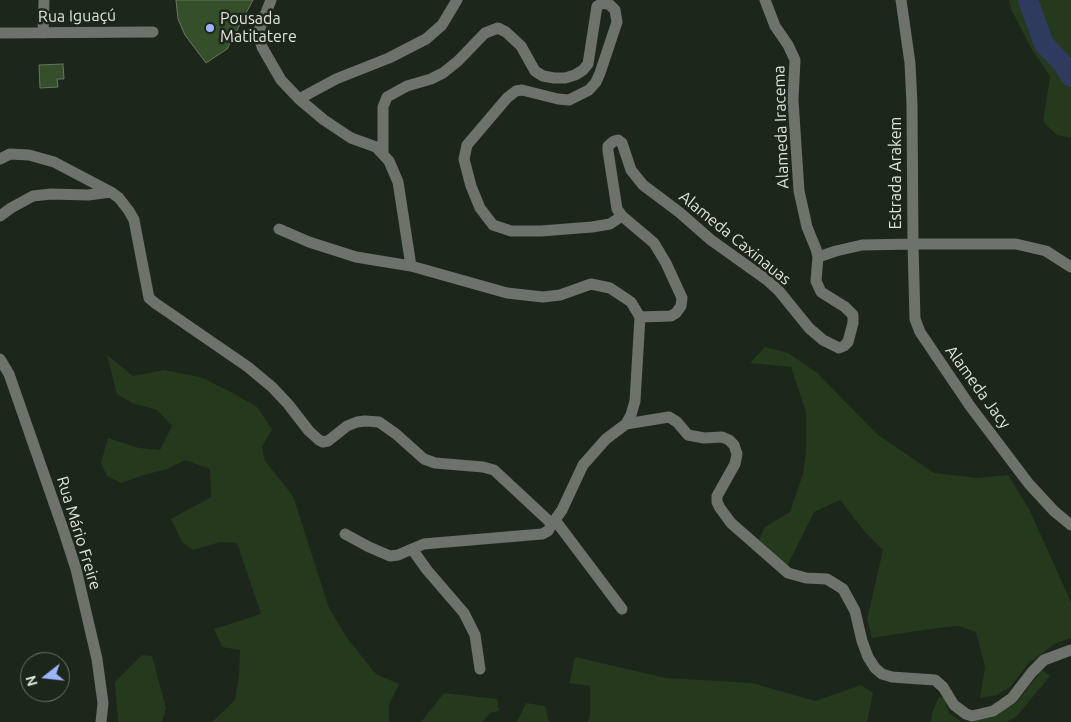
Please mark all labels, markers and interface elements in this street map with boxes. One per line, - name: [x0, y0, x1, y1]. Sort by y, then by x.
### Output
- street label: Rua Iguaçú: [38, 6, 116, 26]
- place label: Pousada Matitatere: [220, 9, 297, 47]
- marker: Pousada Matitatere: [204, 22, 216, 34]
- street label: Alameda Iracema: [769, 65, 793, 189]
- street label: Estrada Arakem: [886, 117, 906, 229]
- street label: Alameda Caxinauas: [675, 187, 795, 289]
- street label: Alameda Jacy: [941, 342, 1015, 432]
- street label: Rua Mário Freire: [53, 474, 105, 592]
- north arrow: [20, 652, 70, 702]
- text: N: [22, 674, 41, 688]

